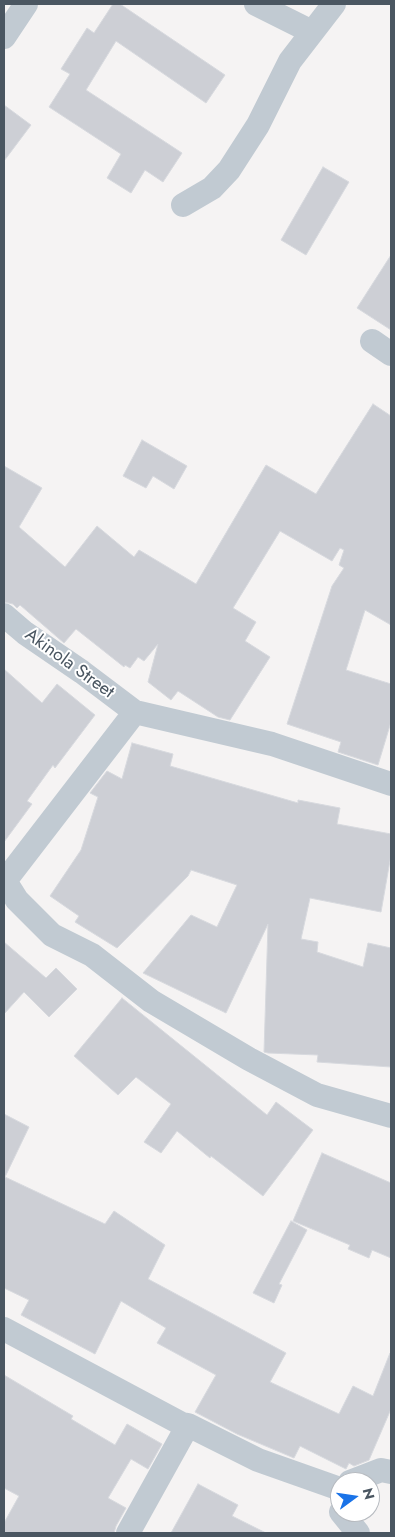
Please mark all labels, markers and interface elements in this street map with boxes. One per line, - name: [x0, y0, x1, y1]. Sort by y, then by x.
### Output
- street label: Akinola Street: [20, 624, 118, 704]
- north arrow: [330, 1472, 380, 1522]
- text: N: [358, 1486, 380, 1501]

